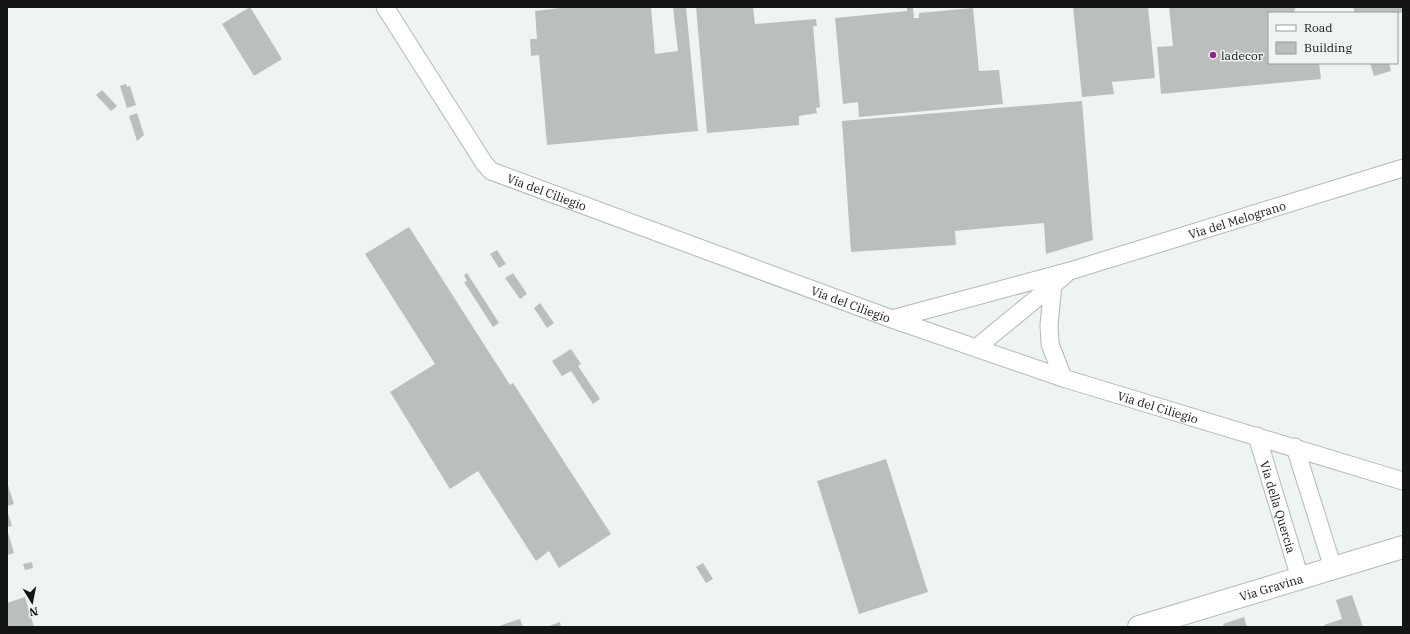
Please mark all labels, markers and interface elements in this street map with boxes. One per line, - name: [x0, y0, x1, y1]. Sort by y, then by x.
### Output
- legend: [1268, 12, 1398, 64]
- text: Road: [1304, 20, 1333, 35]
- text: Building: [1304, 40, 1352, 55]
- place label: ladecor: [1221, 48, 1264, 63]
- marker: ladecor: [1208, 50, 1218, 60]
- street label: Via del Ciliegio: [505, 170, 589, 213]
- street label: Via del Melograno: [1186, 197, 1288, 242]
- street label: Via del Ciliegio: [809, 282, 893, 325]
- street label: Via del Ciliegio: [1116, 387, 1200, 426]
- street label: Via della Quercia: [1257, 459, 1300, 555]
- street label: Via Gravina: [1237, 570, 1305, 604]
- north arrow: [12, 582, 52, 622]
- text: N: [28, 604, 39, 620]

